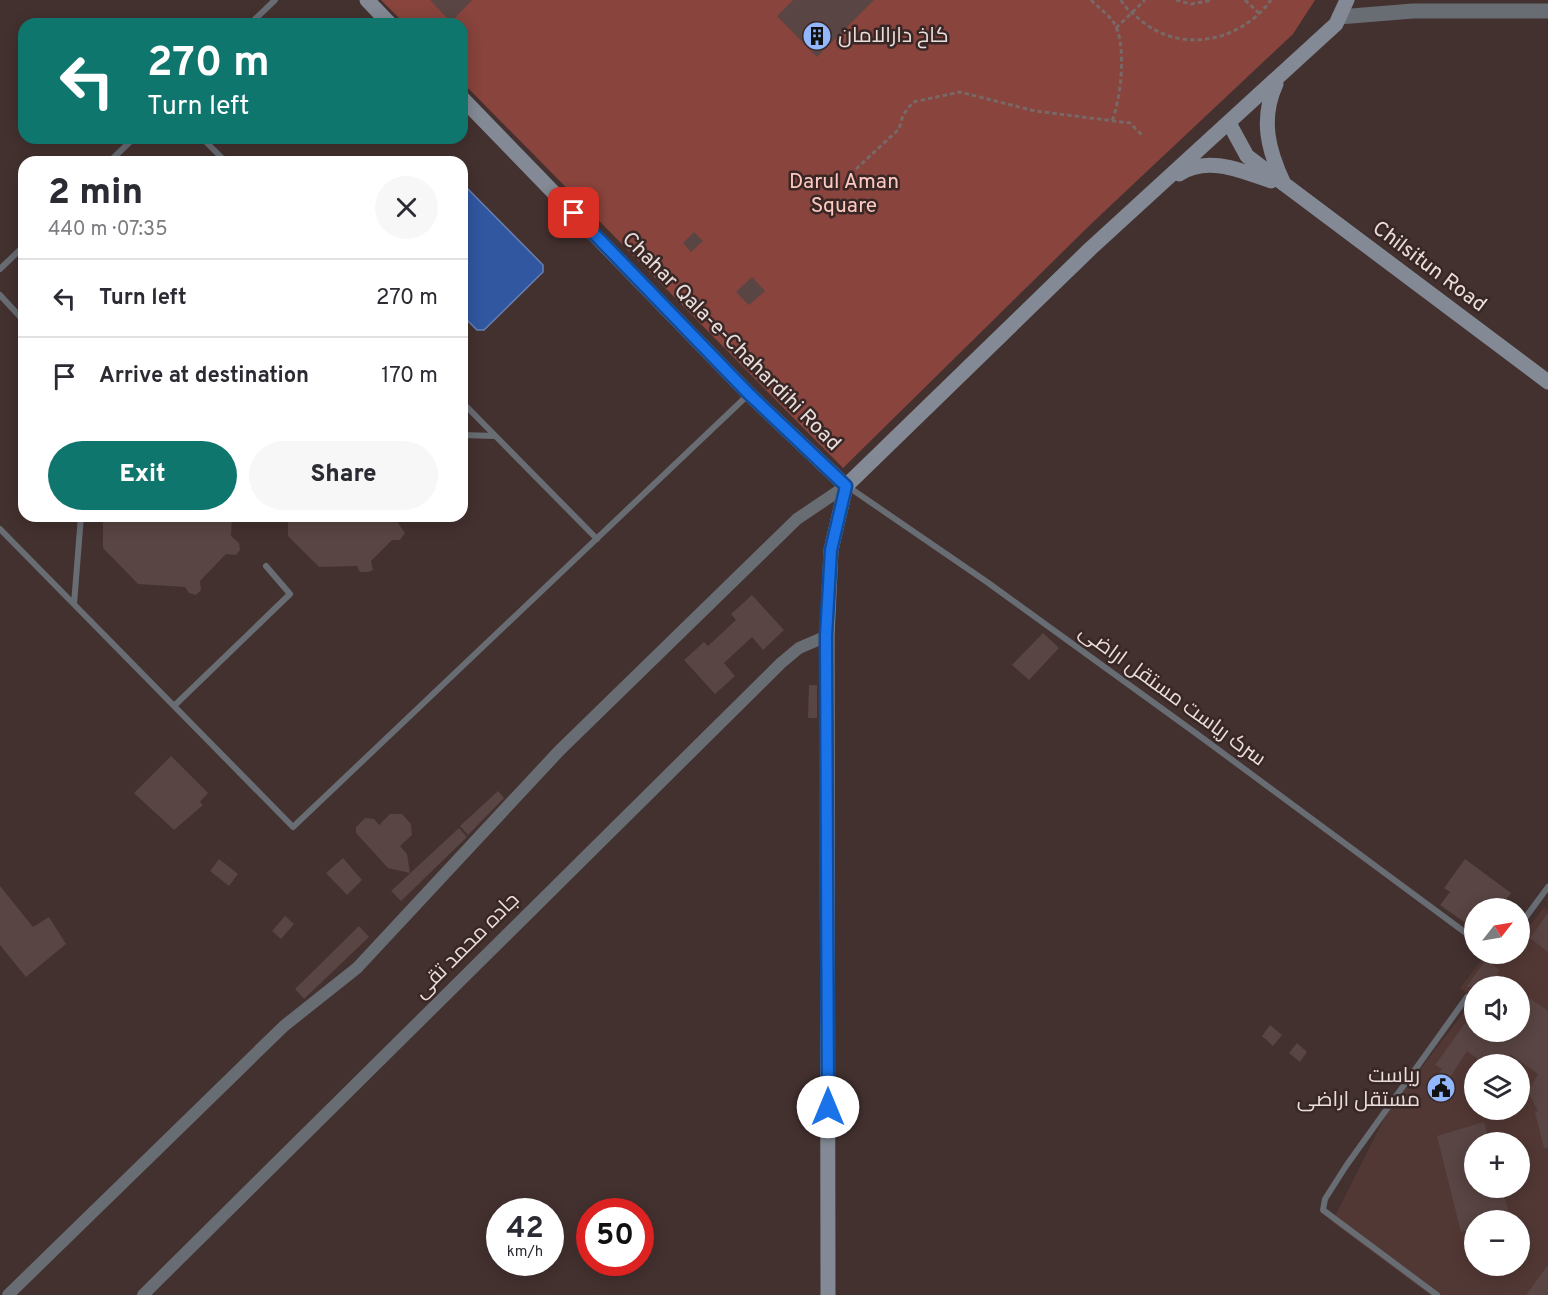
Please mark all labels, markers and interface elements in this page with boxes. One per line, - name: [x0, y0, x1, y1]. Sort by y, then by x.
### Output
- building icon: کاخ دارالامان: [801, 20, 833, 52]
- place label: کاخ دارالامان: [838, 23, 949, 50]
- text: 270 m: [147, 38, 270, 91]
- icon: left: [48, 42, 126, 120]
- text: Turn left: [147, 90, 249, 124]
- park label: Darul Aman Square: [789, 169, 899, 220]
- text: 2 min: [48, 171, 143, 217]
- button: close: [375, 176, 438, 239]
- pin: [548, 187, 599, 238]
- icon: arrive: [557, 196, 590, 229]
- street label: Chilsitun Road: [1366, 215, 1492, 319]
- text: 440 m · 07:35: [48, 217, 168, 243]
- street label: Chahar Qala-e-Chahardihi Road: [616, 227, 846, 457]
- icon: left: [48, 282, 81, 315]
- text: Turn left: [99, 285, 187, 312]
- text: 270 m: [376, 285, 438, 312]
- icon: arrive: [48, 360, 81, 393]
- text: Arrive at destination: [99, 363, 309, 390]
- text: 170 m: [381, 363, 438, 390]
- button: Exit: [48, 441, 237, 510]
- button: Share: [249, 441, 438, 510]
- street label: سرک ریاست مستقل اراضی: [1073, 619, 1271, 773]
- street label: جاده محمد تقی: [408, 887, 526, 1005]
- north arrow: [1464, 898, 1530, 964]
- map controls: [1464, 898, 1530, 1276]
- button: sound: [1464, 976, 1530, 1042]
- button: layers: [1464, 1054, 1530, 1120]
- place label: ریاست مستقل اراضی: [1297, 1063, 1420, 1114]
- public building icon: ریاست مستقل اراضی: [1425, 1072, 1457, 1104]
- position arrow: [796, 1075, 860, 1139]
- button: +: [1464, 1132, 1530, 1198]
- speed limit sign: 50: [576, 1198, 654, 1276]
- button: −: [1464, 1210, 1530, 1276]
- text: 42: [506, 1211, 544, 1248]
- text: km/h: [507, 1243, 543, 1262]

